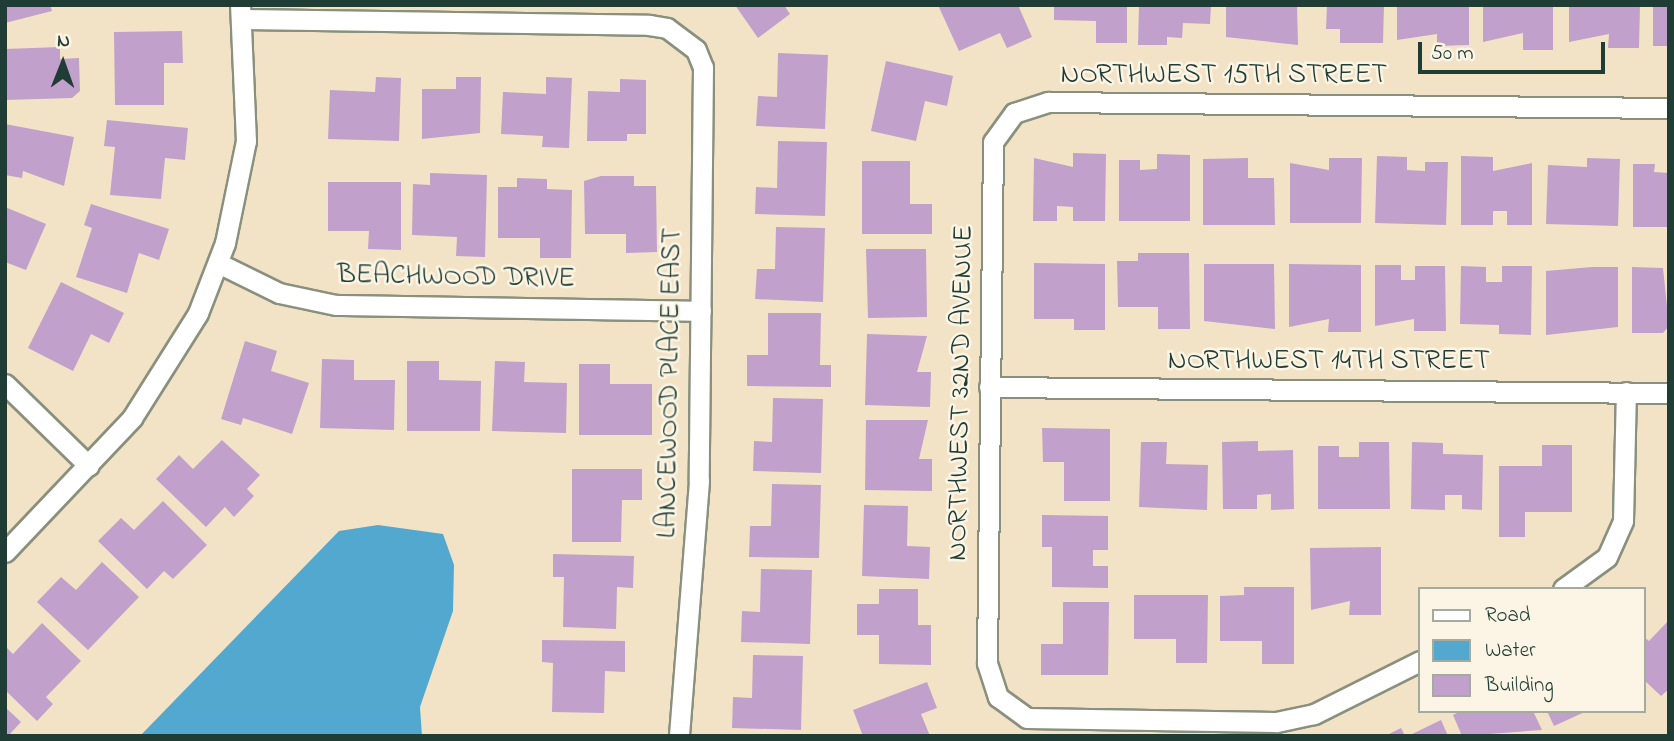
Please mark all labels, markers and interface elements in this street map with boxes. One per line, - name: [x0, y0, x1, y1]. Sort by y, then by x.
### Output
- north arrow: [28, 28, 98, 98]
- text: N: [57, 28, 70, 55]
- scale bar: [1422, 28, 1609, 72]
- text: 50 m: [1431, 39, 1474, 69]
- street label: NORTHWEST 15TH STREET: [1061, 59, 1387, 93]
- street label: NORTHWEST 32ND AVENUE: [942, 225, 982, 561]
- street label: LANCEWOOD PLACE EAST: [651, 227, 691, 539]
- street label: BEACHWOOD DRIVE: [337, 259, 575, 297]
- street label: NORTHWEST 14TH STREET: [1168, 345, 1490, 379]
- legend: [1418, 587, 1646, 713]
- text: Road: [1485, 601, 1531, 631]
- text: Water: [1485, 636, 1536, 666]
- text: Building: [1485, 671, 1554, 701]

